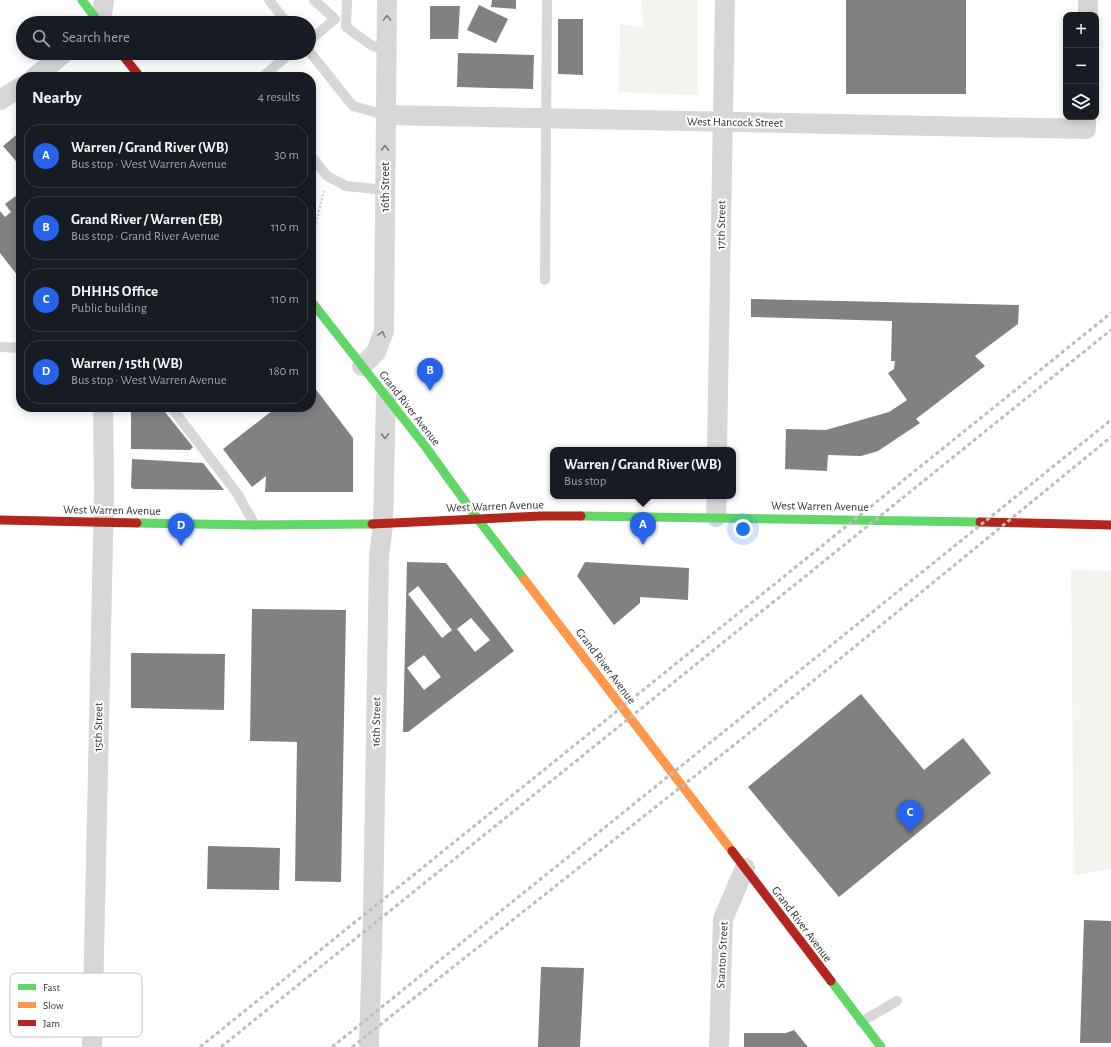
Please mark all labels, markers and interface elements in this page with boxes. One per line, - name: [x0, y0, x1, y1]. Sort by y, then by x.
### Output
- map controls: [1063, 12, 1099, 120]
- button: +: [1063, 12, 1099, 48]
- one-way arrow: [383, 15, 391, 21]
- search box: [16, 16, 316, 60]
- icon: search: [30, 27, 52, 49]
- text: Search here: [62, 30, 130, 45]
- button: −: [1063, 48, 1099, 84]
- button: layers: [1063, 84, 1099, 120]
- text: Nearby: [32, 89, 82, 106]
- text: 4 results: [258, 91, 300, 104]
- street label: West Hancock Street: [687, 115, 783, 129]
- text: Warren / Grand River (WB): [71, 140, 229, 155]
- one-way arrow: [381, 145, 389, 151]
- text: A: [42, 149, 50, 162]
- text: 30 m: [274, 149, 299, 162]
- text: Bus stop · West Warren Avenue: [71, 158, 227, 171]
- street label: 16th Street: [379, 162, 391, 212]
- street label: 17th Street: [715, 200, 727, 250]
- text: Grand River / Warren (EB): [71, 212, 223, 227]
- text: B: [42, 221, 50, 234]
- text: 110 m: [271, 221, 299, 234]
- text: Bus stop · Grand River Avenue: [71, 230, 220, 243]
- text: DHHHS Office: [71, 284, 158, 299]
- text: C: [43, 293, 49, 306]
- text: 110 m: [271, 293, 299, 306]
- text: Public building: [71, 302, 147, 315]
- one-way arrow: [377, 331, 386, 338]
- text: Warren / 15th (WB): [71, 356, 183, 371]
- pin: B: [417, 358, 443, 391]
- text: D: [42, 365, 50, 378]
- text: 180 m: [269, 365, 299, 378]
- street label: Grand River Avenue: [377, 368, 443, 448]
- text: Bus stop · West Warren Avenue: [71, 374, 227, 387]
- one-way arrow: [381, 433, 389, 439]
- popup: [550, 447, 736, 499]
- text: Warren / Grand River (WB): [564, 457, 722, 472]
- text: Bus stop: [564, 475, 606, 488]
- street label: West Warren Avenue: [446, 498, 544, 514]
- street label: West Warren Avenue: [771, 499, 869, 513]
- street label: West Warren Avenue: [63, 503, 161, 517]
- pin: A: [630, 512, 656, 545]
- pin: D: [168, 513, 194, 546]
- your location: [733, 519, 753, 539]
- street label: Grand River Avenue: [574, 626, 638, 706]
- street label: 16th Street: [370, 697, 382, 747]
- street label: 15th Street: [92, 702, 104, 752]
- pin: C: [897, 800, 923, 833]
- street label: Grand River Avenue: [770, 884, 834, 964]
- street label: Stanton Street: [714, 921, 730, 989]
- legend: [10, 973, 142, 1037]
- text: Fast: [43, 982, 61, 993]
- text: Slow: [43, 1000, 64, 1011]
- text: Jam: [43, 1018, 60, 1029]

